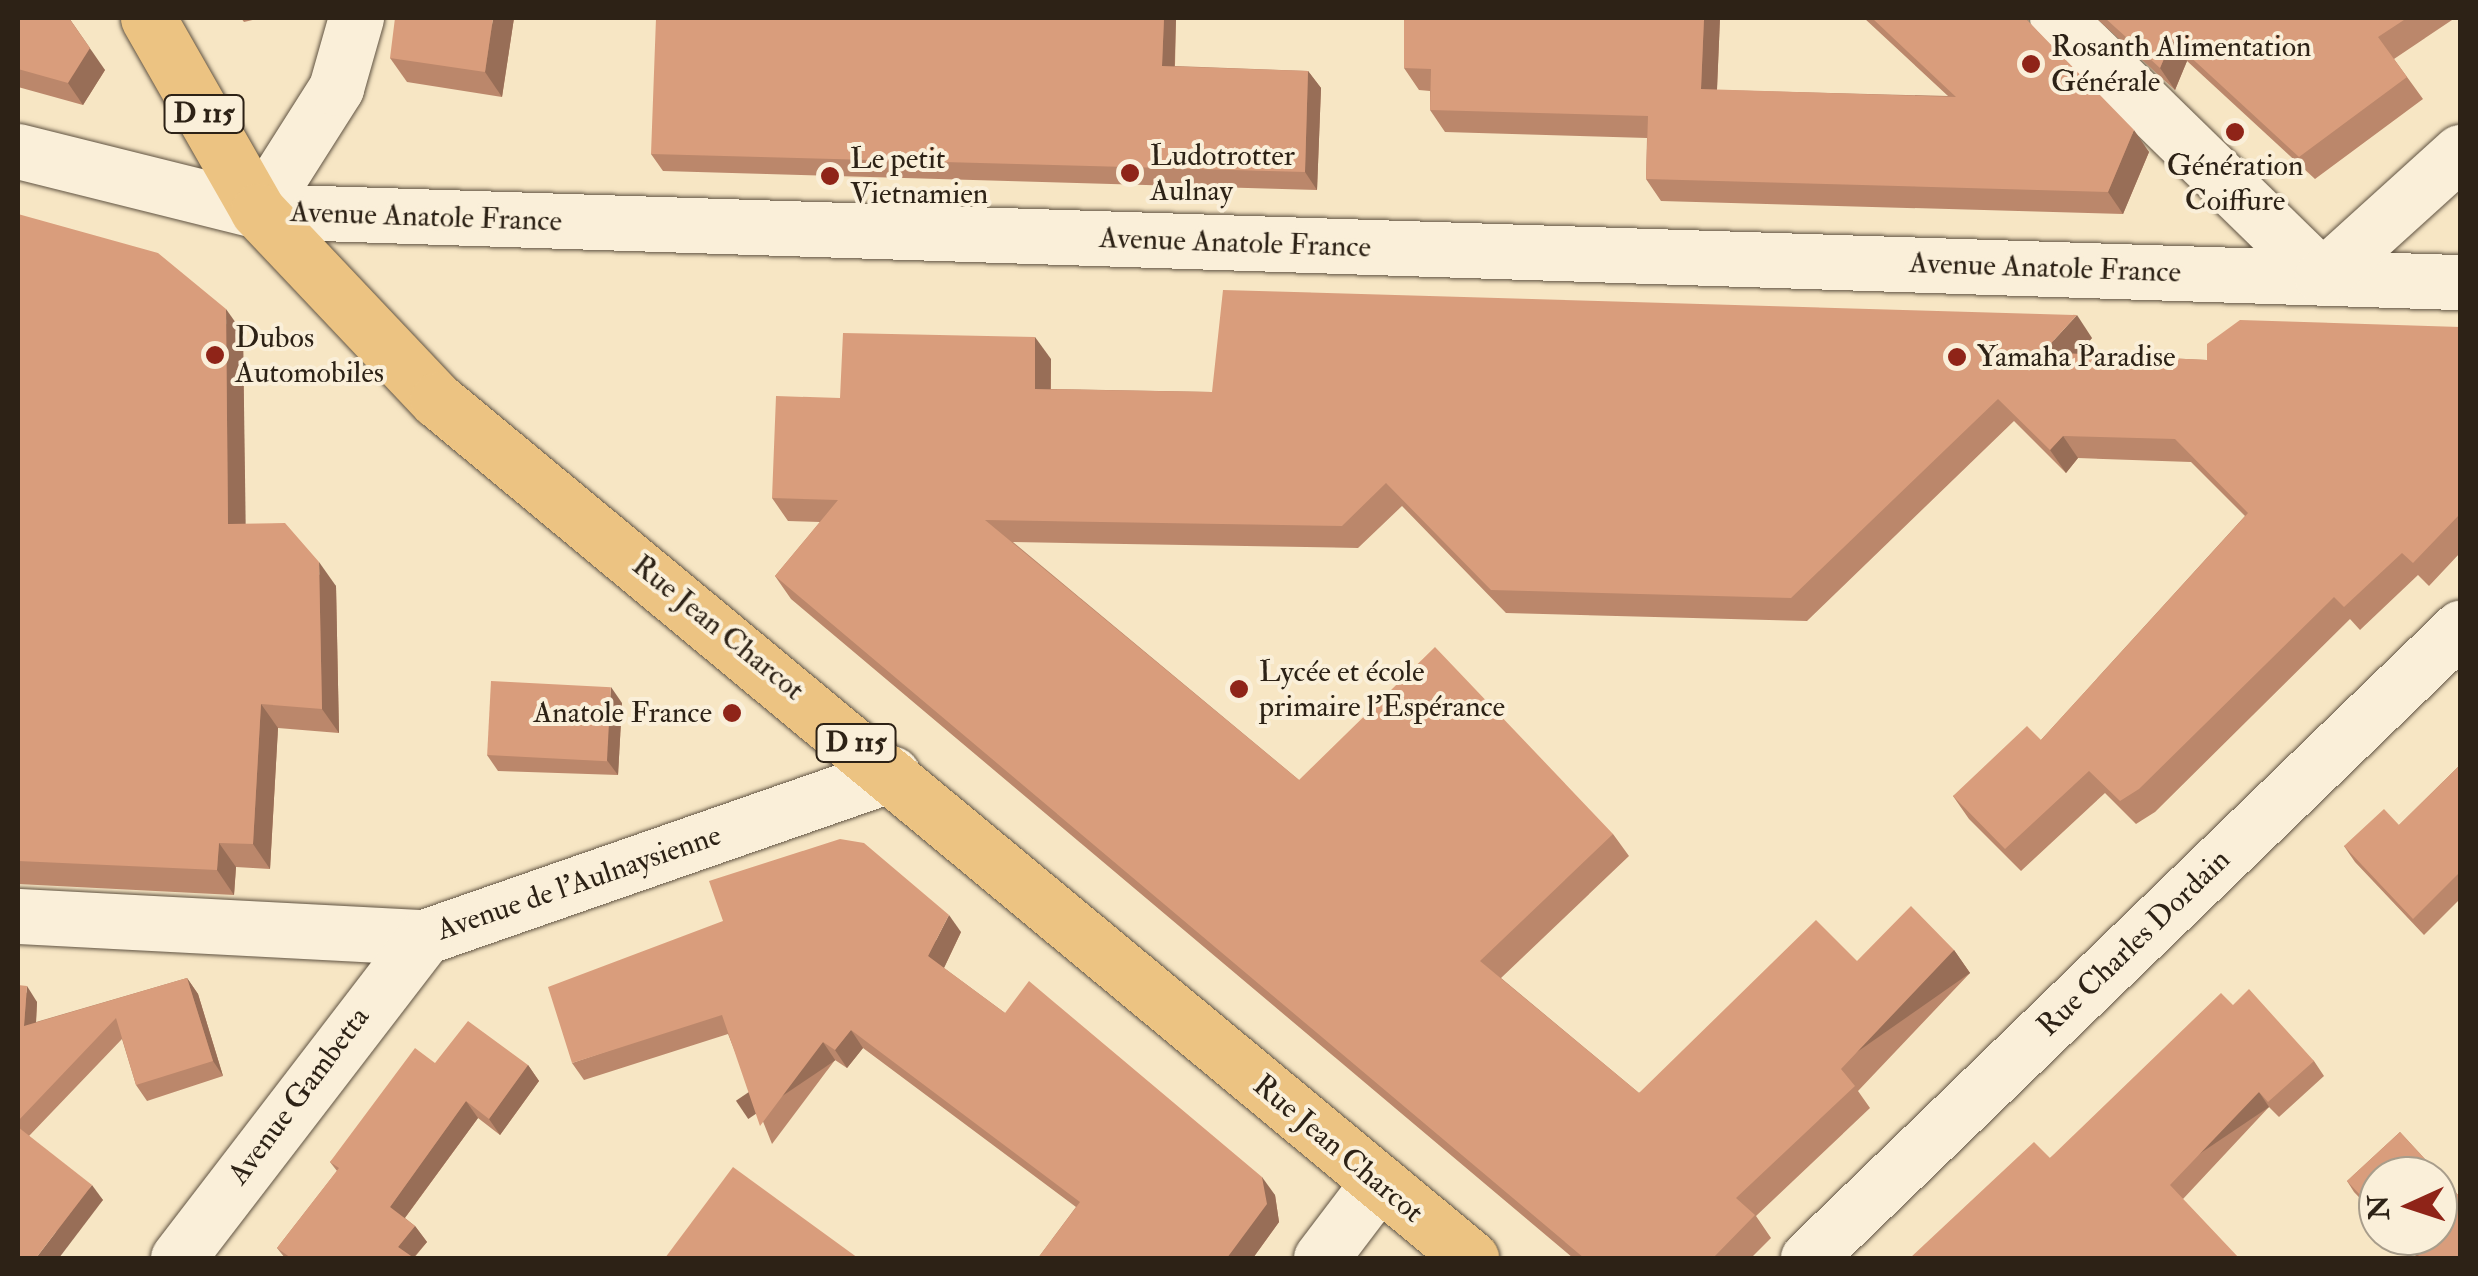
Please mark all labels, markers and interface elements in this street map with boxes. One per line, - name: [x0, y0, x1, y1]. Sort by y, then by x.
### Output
- place label: Rosanth Alimentation Générale: [2051, 29, 2312, 100]
- marker: Rosanth Alimentation Générale: [2020, 53, 2042, 75]
- road number: D 115: [162, 91, 246, 137]
- marker: Génération Coiffure: [2224, 121, 2246, 143]
- place label: Ludotrotter Aulnay: [1150, 138, 1295, 208]
- place label: Le petit Vietnamien: [850, 141, 988, 212]
- place label: Génération Coiffure: [2167, 148, 2303, 218]
- marker: Ludotrotter Aulnay: [1119, 162, 1141, 184]
- marker: Le petit Vietnamien: [819, 165, 841, 187]
- street label: Avenue Anatole France: [289, 194, 563, 240]
- street label: Avenue Anatole France: [1098, 220, 1372, 266]
- street label: Avenue Anatole France: [1908, 245, 2182, 291]
- place label: Dubos Automobiles: [235, 320, 384, 390]
- place label: Yamaha Paradise: [1977, 339, 2176, 375]
- marker: Dubos Automobiles: [204, 344, 226, 366]
- marker: Yamaha Paradise: [1946, 346, 1968, 368]
- street label: Rue Jean Charcot: [625, 548, 811, 708]
- place label: Lycée et école primaire l'Espérance: [1259, 654, 1505, 724]
- marker: Lycée et école primaire l'Espérance: [1228, 678, 1250, 700]
- place label: Anatole France: [533, 695, 712, 731]
- marker: Anatole France: [721, 702, 743, 724]
- road number: D 115: [814, 720, 898, 766]
- street label: Avenue de l'Aulnaysienne: [432, 817, 726, 949]
- street label: Rue Charles Dordain: [2030, 842, 2238, 1044]
- street label: Avenue Gambetta: [221, 1000, 377, 1192]
- street label: Rue Jean Charcot: [1246, 1067, 1430, 1231]
- north arrow: [2358, 1156, 2458, 1256]
- text: N: [2361, 1194, 2398, 1221]

